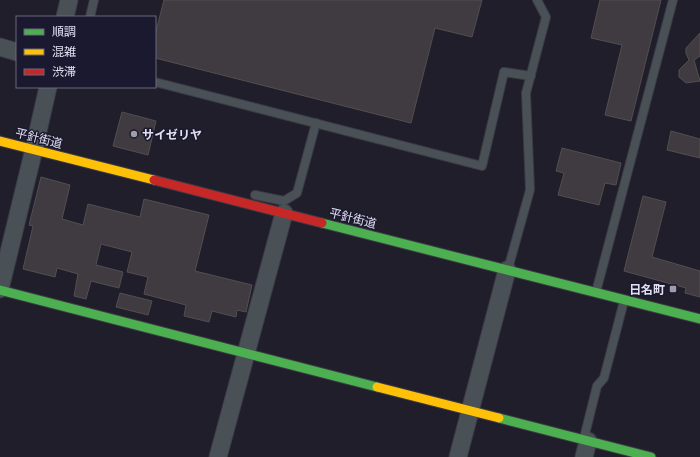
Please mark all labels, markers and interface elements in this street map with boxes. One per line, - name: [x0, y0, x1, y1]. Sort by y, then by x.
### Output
- legend: [16, 16, 156, 88]
- text: 順調: [52, 24, 76, 39]
- text: 混雑: [52, 44, 76, 59]
- text: 渋滞: [52, 64, 76, 79]
- street label: 平針街道: [14, 125, 64, 151]
- place label: サイゼリヤ: [142, 127, 202, 142]
- marker: サイゼリヤ: [129, 129, 139, 139]
- street label: 平針街道: [328, 205, 378, 231]
- place label: 日名町: [629, 282, 665, 297]
- marker: 日名町: [668, 284, 678, 294]

